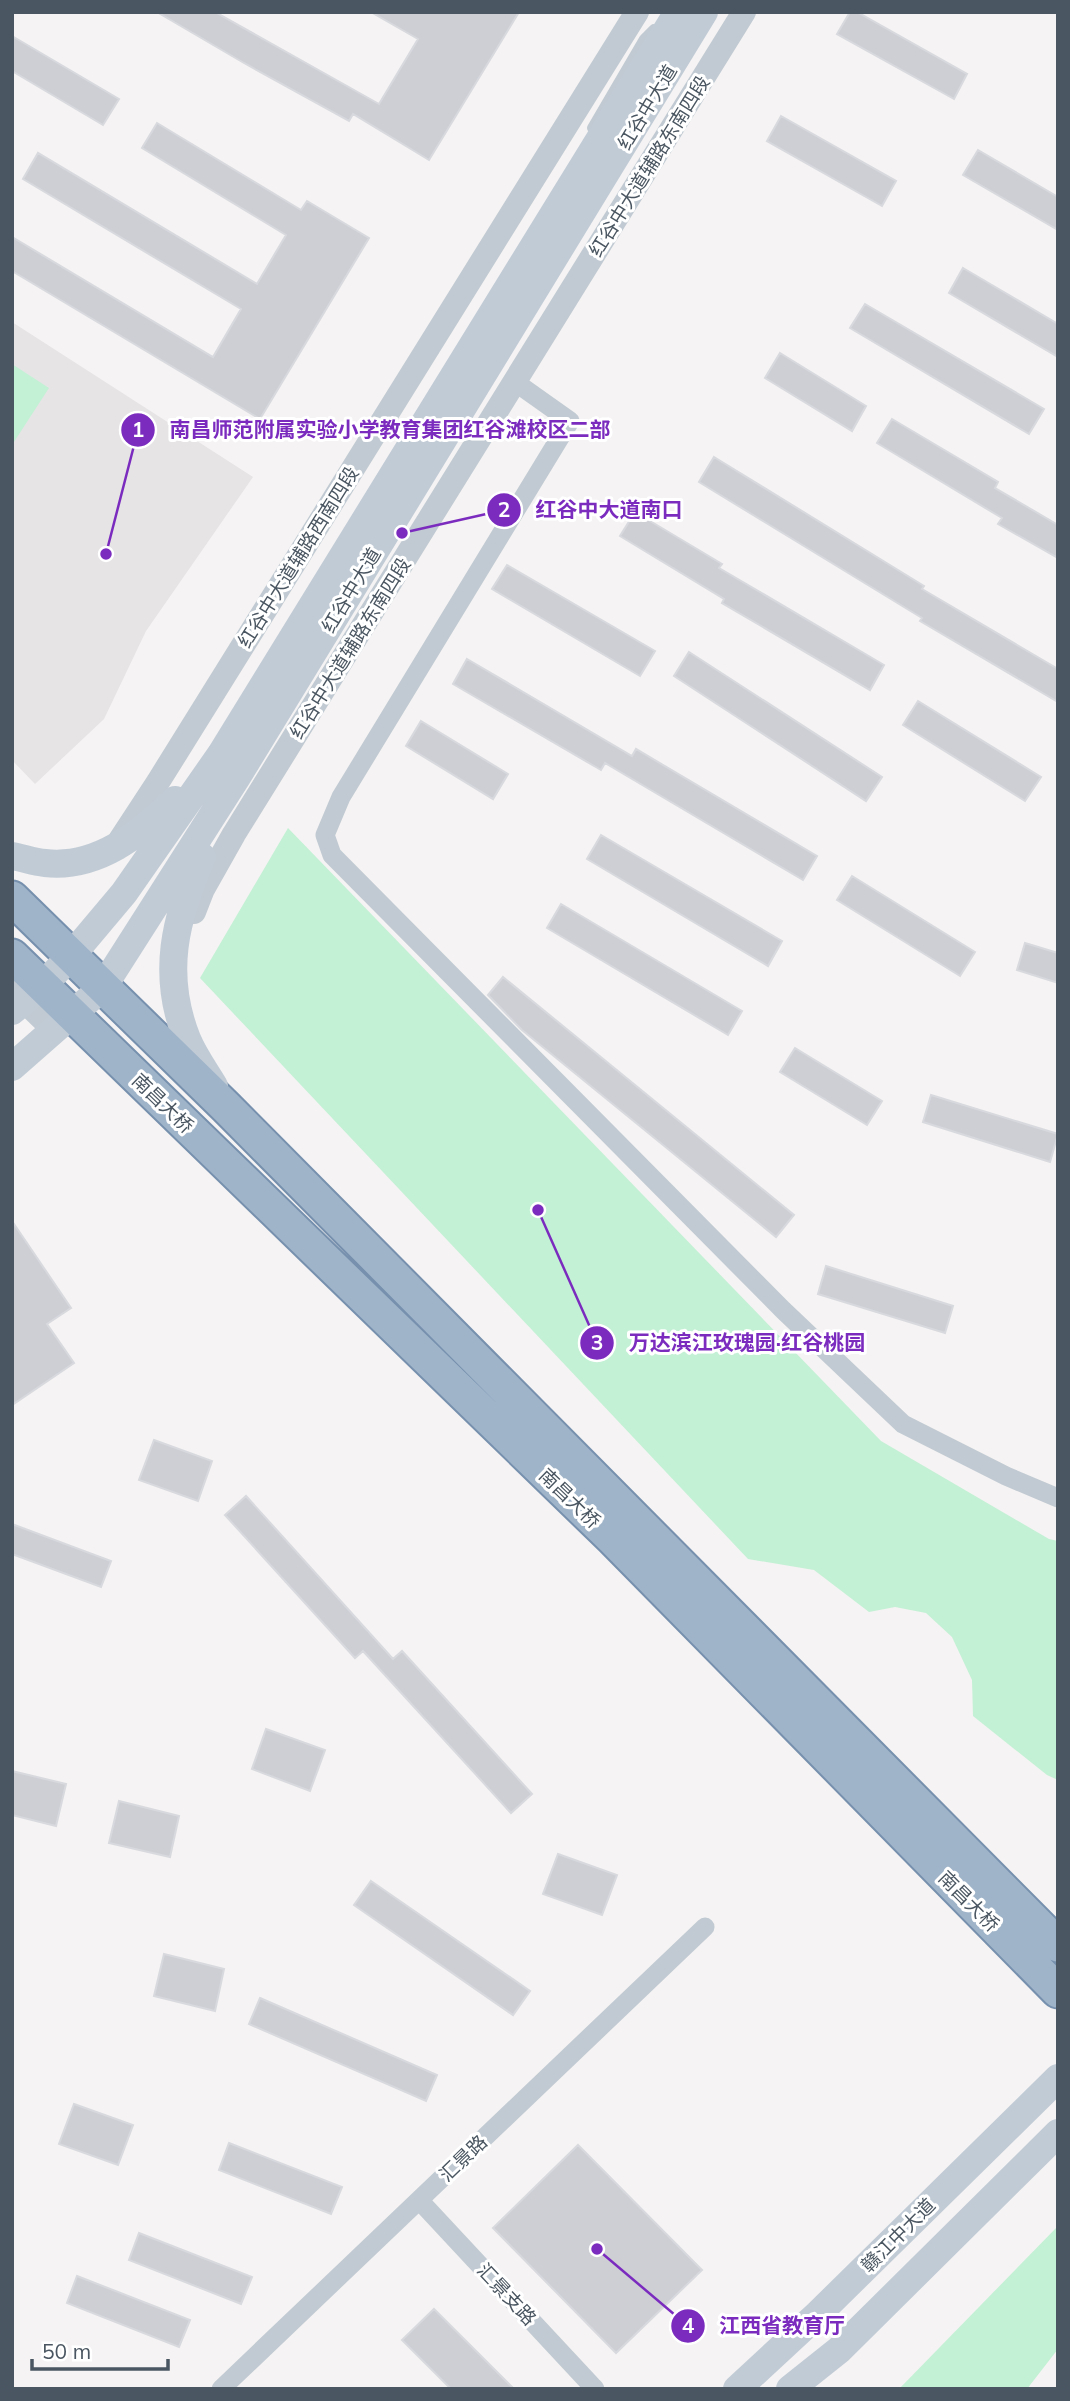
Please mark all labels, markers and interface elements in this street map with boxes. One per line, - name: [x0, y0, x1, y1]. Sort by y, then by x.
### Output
- street label: 红谷中大道: [612, 60, 682, 154]
- street label: 红谷中大道辅路东南四段: [583, 71, 715, 261]
- callout: 南昌师范附属实验小学教育集团红谷滩校区二部: [120, 409, 624, 451]
- text: 1: [132, 416, 144, 442]
- text: 南昌师范附属实验小学教育集团红谷滩校区二部: [170, 416, 611, 442]
- street label: 红谷中大道辅路西南四段: [233, 462, 363, 652]
- callout: 红谷中大道南口: [487, 489, 697, 531]
- text: 2: [498, 496, 510, 522]
- text: 红谷中大道南口: [536, 496, 683, 522]
- street label: 红谷中大道: [317, 543, 385, 637]
- street label: 红谷中大道辅路东南四段: [284, 553, 416, 743]
- street label: 南昌大桥: [127, 1068, 199, 1138]
- callout: 万达滨江玫瑰园·红谷桃园: [580, 1322, 879, 1364]
- text: 3: [591, 1329, 603, 1355]
- text: 万达滨江玫瑰园·红谷桃园: [629, 1329, 865, 1355]
- street label: 南昌大桥: [534, 1463, 606, 1533]
- street label: 南昌大桥: [934, 1866, 1004, 1936]
- street label: 汇景路: [434, 2130, 492, 2186]
- street label: 赣江中大道: [856, 2193, 940, 2277]
- street label: 汇景支路: [472, 2258, 542, 2330]
- callout: 江西省教育厅: [670, 2305, 859, 2347]
- text: 4: [682, 2312, 695, 2338]
- text: 江西省教育厅: [719, 2312, 845, 2338]
- scale bar: [32, 2328, 168, 2372]
- text: 50 m: [42, 2338, 91, 2364]

